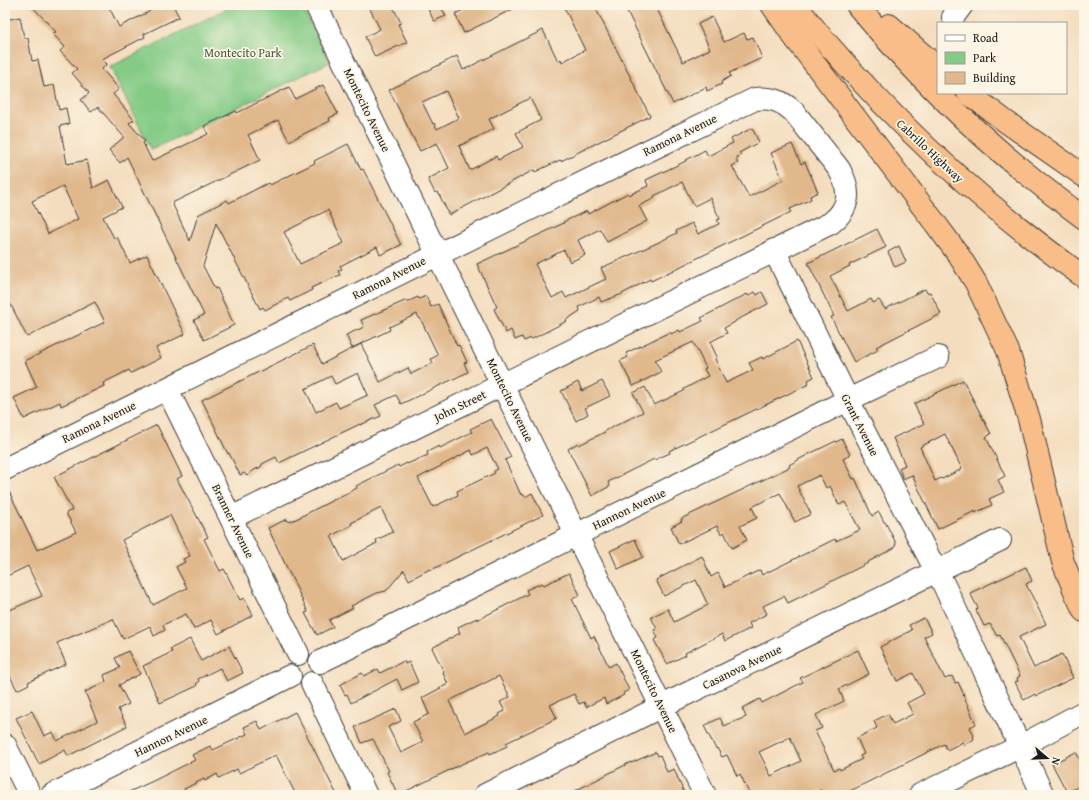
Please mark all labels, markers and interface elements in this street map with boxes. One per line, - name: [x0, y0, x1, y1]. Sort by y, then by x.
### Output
- legend: [937, 22, 1067, 94]
- text: Road: [973, 29, 999, 46]
- park label: Montecito Park: [204, 44, 283, 61]
- text: Park: [973, 49, 997, 66]
- street label: Montecito Avenue: [340, 65, 395, 155]
- text: Building: [973, 69, 1016, 86]
- street label: Ramona Avenue: [640, 109, 720, 160]
- street label: Cabrillo Highway: [893, 115, 968, 186]
- street label: Ramona Avenue: [349, 252, 429, 303]
- street label: Montecito Avenue: [483, 355, 538, 445]
- street label: John Street: [429, 385, 490, 426]
- street label: Grant Avenue: [837, 391, 884, 459]
- street label: Ramona Avenue: [59, 396, 139, 447]
- street label: Branner Avenue: [208, 481, 259, 561]
- street label: Hannon Avenue: [589, 483, 669, 534]
- street label: Casanova Avenue: [699, 640, 785, 693]
- street label: Montecito Avenue: [627, 646, 682, 736]
- street label: Hannon Avenue: [131, 710, 211, 761]
- north arrow: [1027, 738, 1067, 778]
- text: N: [1047, 755, 1065, 768]

